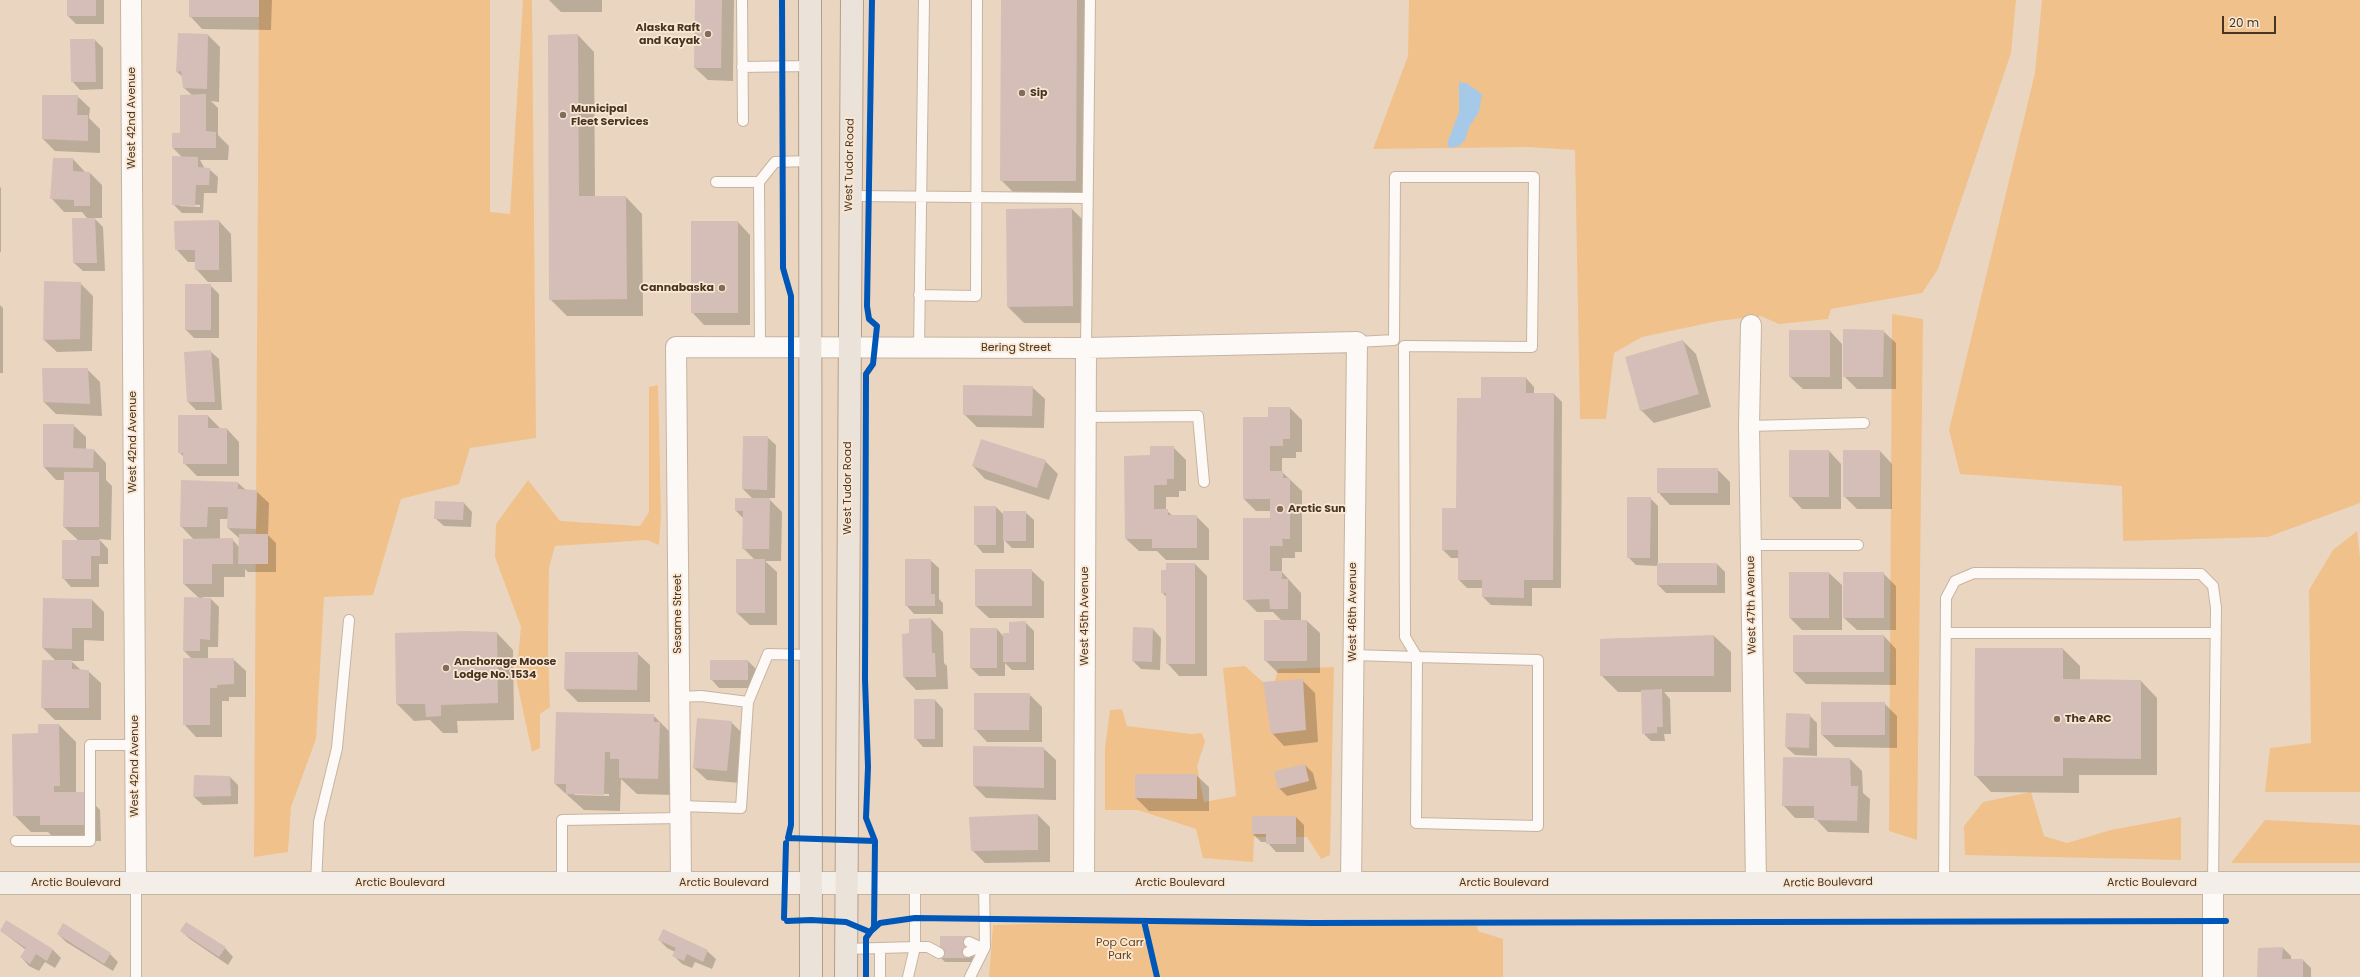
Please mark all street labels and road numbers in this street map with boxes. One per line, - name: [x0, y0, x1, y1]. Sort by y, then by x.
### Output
- street label: West 42nd Avenue: [125, 67, 139, 169]
- street label: West Tudor Road: [843, 118, 857, 212]
- street label: Bering Street: [981, 341, 1051, 355]
- street label: West 42nd Avenue: [126, 391, 140, 493]
- street label: West Tudor Road: [841, 441, 855, 535]
- street label: West 47th Avenue: [1745, 556, 1759, 654]
- street label: West 46th Avenue: [1346, 562, 1360, 662]
- street label: West 45th Avenue: [1078, 566, 1092, 666]
- street label: Sesame Street: [671, 574, 685, 654]
- street label: West 42nd Avenue: [128, 715, 142, 817]
- street label: Arctic Boulevard: [31, 876, 121, 890]
- street label: Arctic Boulevard: [355, 876, 445, 890]
- street label: Arctic Boulevard: [679, 876, 769, 890]
- street label: Arctic Boulevard: [1135, 876, 1225, 890]
- street label: Arctic Boulevard: [1459, 876, 1549, 890]
- street label: Arctic Boulevard: [1783, 876, 1873, 890]
- street label: Arctic Boulevard: [2107, 876, 2197, 890]

